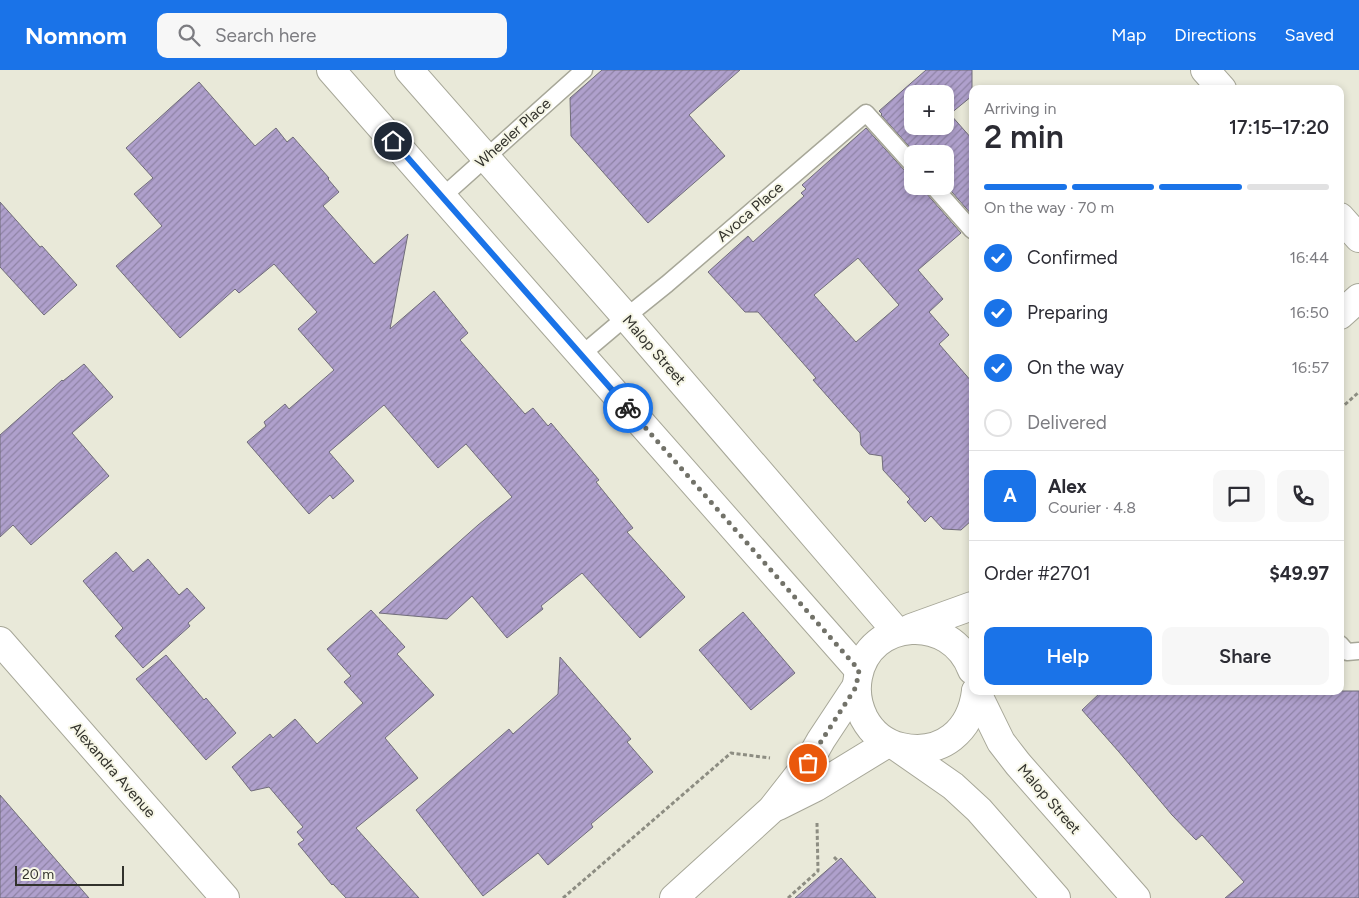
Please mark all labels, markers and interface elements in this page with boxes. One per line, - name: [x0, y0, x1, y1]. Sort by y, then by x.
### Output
- search box: [157, 13, 507, 58]
- text: Nomnom: [25, 21, 127, 50]
- icon: search: [175, 21, 203, 49]
- text: Search here: [215, 24, 316, 47]
- text: Map: [1111, 24, 1146, 46]
- text: Directions: [1174, 24, 1256, 46]
- text: Saved: [1284, 24, 1334, 46]
- map controls: [904, 85, 954, 195]
- button: +: [904, 85, 954, 135]
- street label: Wheeler Place: [472, 94, 554, 172]
- text: Arriving in: [984, 99, 1056, 118]
- text: 17:15–17:20: [1229, 116, 1329, 139]
- text: 2 min: [984, 118, 1064, 156]
- pin: [372, 120, 414, 162]
- icon: home: [379, 127, 407, 155]
- button: −: [904, 145, 954, 195]
- street label: Avoca Place: [713, 178, 787, 246]
- text: On the way · 70 m: [984, 198, 1114, 217]
- icon: check: [984, 244, 1012, 272]
- text: Confirmed: [1027, 246, 1118, 269]
- text: 16:44: [1289, 248, 1329, 267]
- icon: check: [984, 299, 1012, 327]
- text: Preparing: [1027, 301, 1108, 324]
- text: 16:50: [1290, 303, 1329, 322]
- street label: Malop Street: [619, 311, 690, 389]
- icon: check: [984, 354, 1012, 382]
- text: On the way: [1027, 356, 1124, 379]
- text: 16:57: [1291, 358, 1329, 377]
- courier: [603, 383, 653, 433]
- icon: bike: [614, 394, 642, 422]
- text: Delivered: [1027, 411, 1107, 434]
- button: chat: [1213, 470, 1265, 522]
- button: phone: [1277, 470, 1329, 522]
- text: Alex: [1048, 475, 1087, 498]
- text: A: [1003, 484, 1017, 507]
- text: Courier · 4.8: [1048, 498, 1136, 517]
- text: Order #2701: [984, 562, 1091, 585]
- text: $49.97: [1269, 562, 1329, 585]
- button: Help: [984, 627, 1152, 685]
- button: Share: [1162, 627, 1329, 685]
- street label: Alexandra Avenue: [67, 719, 159, 821]
- pin: [787, 742, 829, 784]
- icon: bag: [794, 749, 822, 777]
- street label: Malop Street: [1014, 760, 1085, 838]
- scale bar: [15, 863, 124, 886]
- text: 20 m: [22, 866, 54, 883]

